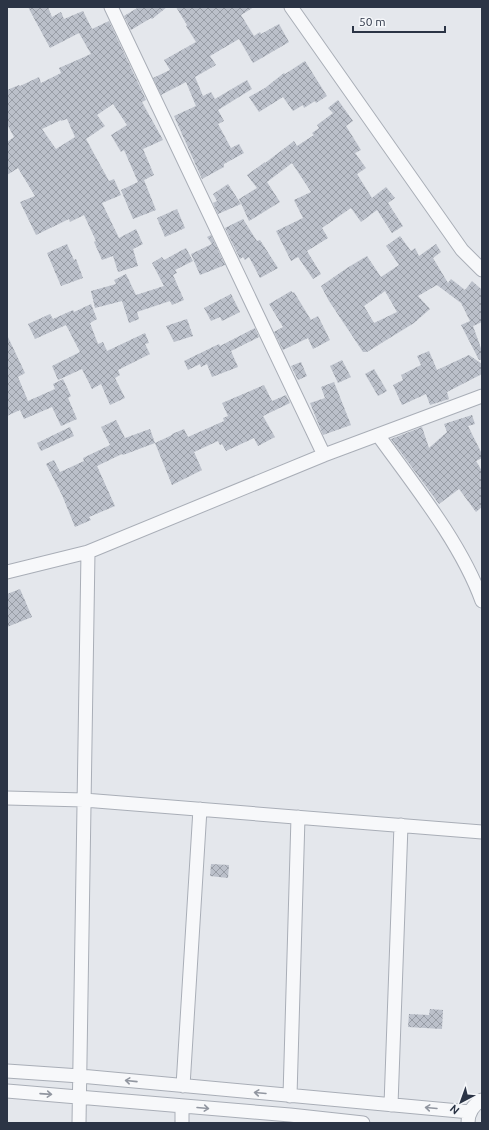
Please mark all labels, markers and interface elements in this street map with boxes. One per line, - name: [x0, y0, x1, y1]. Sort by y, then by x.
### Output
- scale bar: [353, 8, 445, 34]
- text: 50 m: [359, 15, 386, 28]
- one-way arrow: [125, 1078, 138, 1085]
- north arrow: [441, 1082, 481, 1122]
- one-way arrow: [254, 1090, 267, 1097]
- one-way arrow: [39, 1091, 52, 1098]
- text: N: [447, 1102, 461, 1117]
- one-way arrow: [196, 1105, 209, 1112]
- one-way arrow: [425, 1105, 438, 1112]

